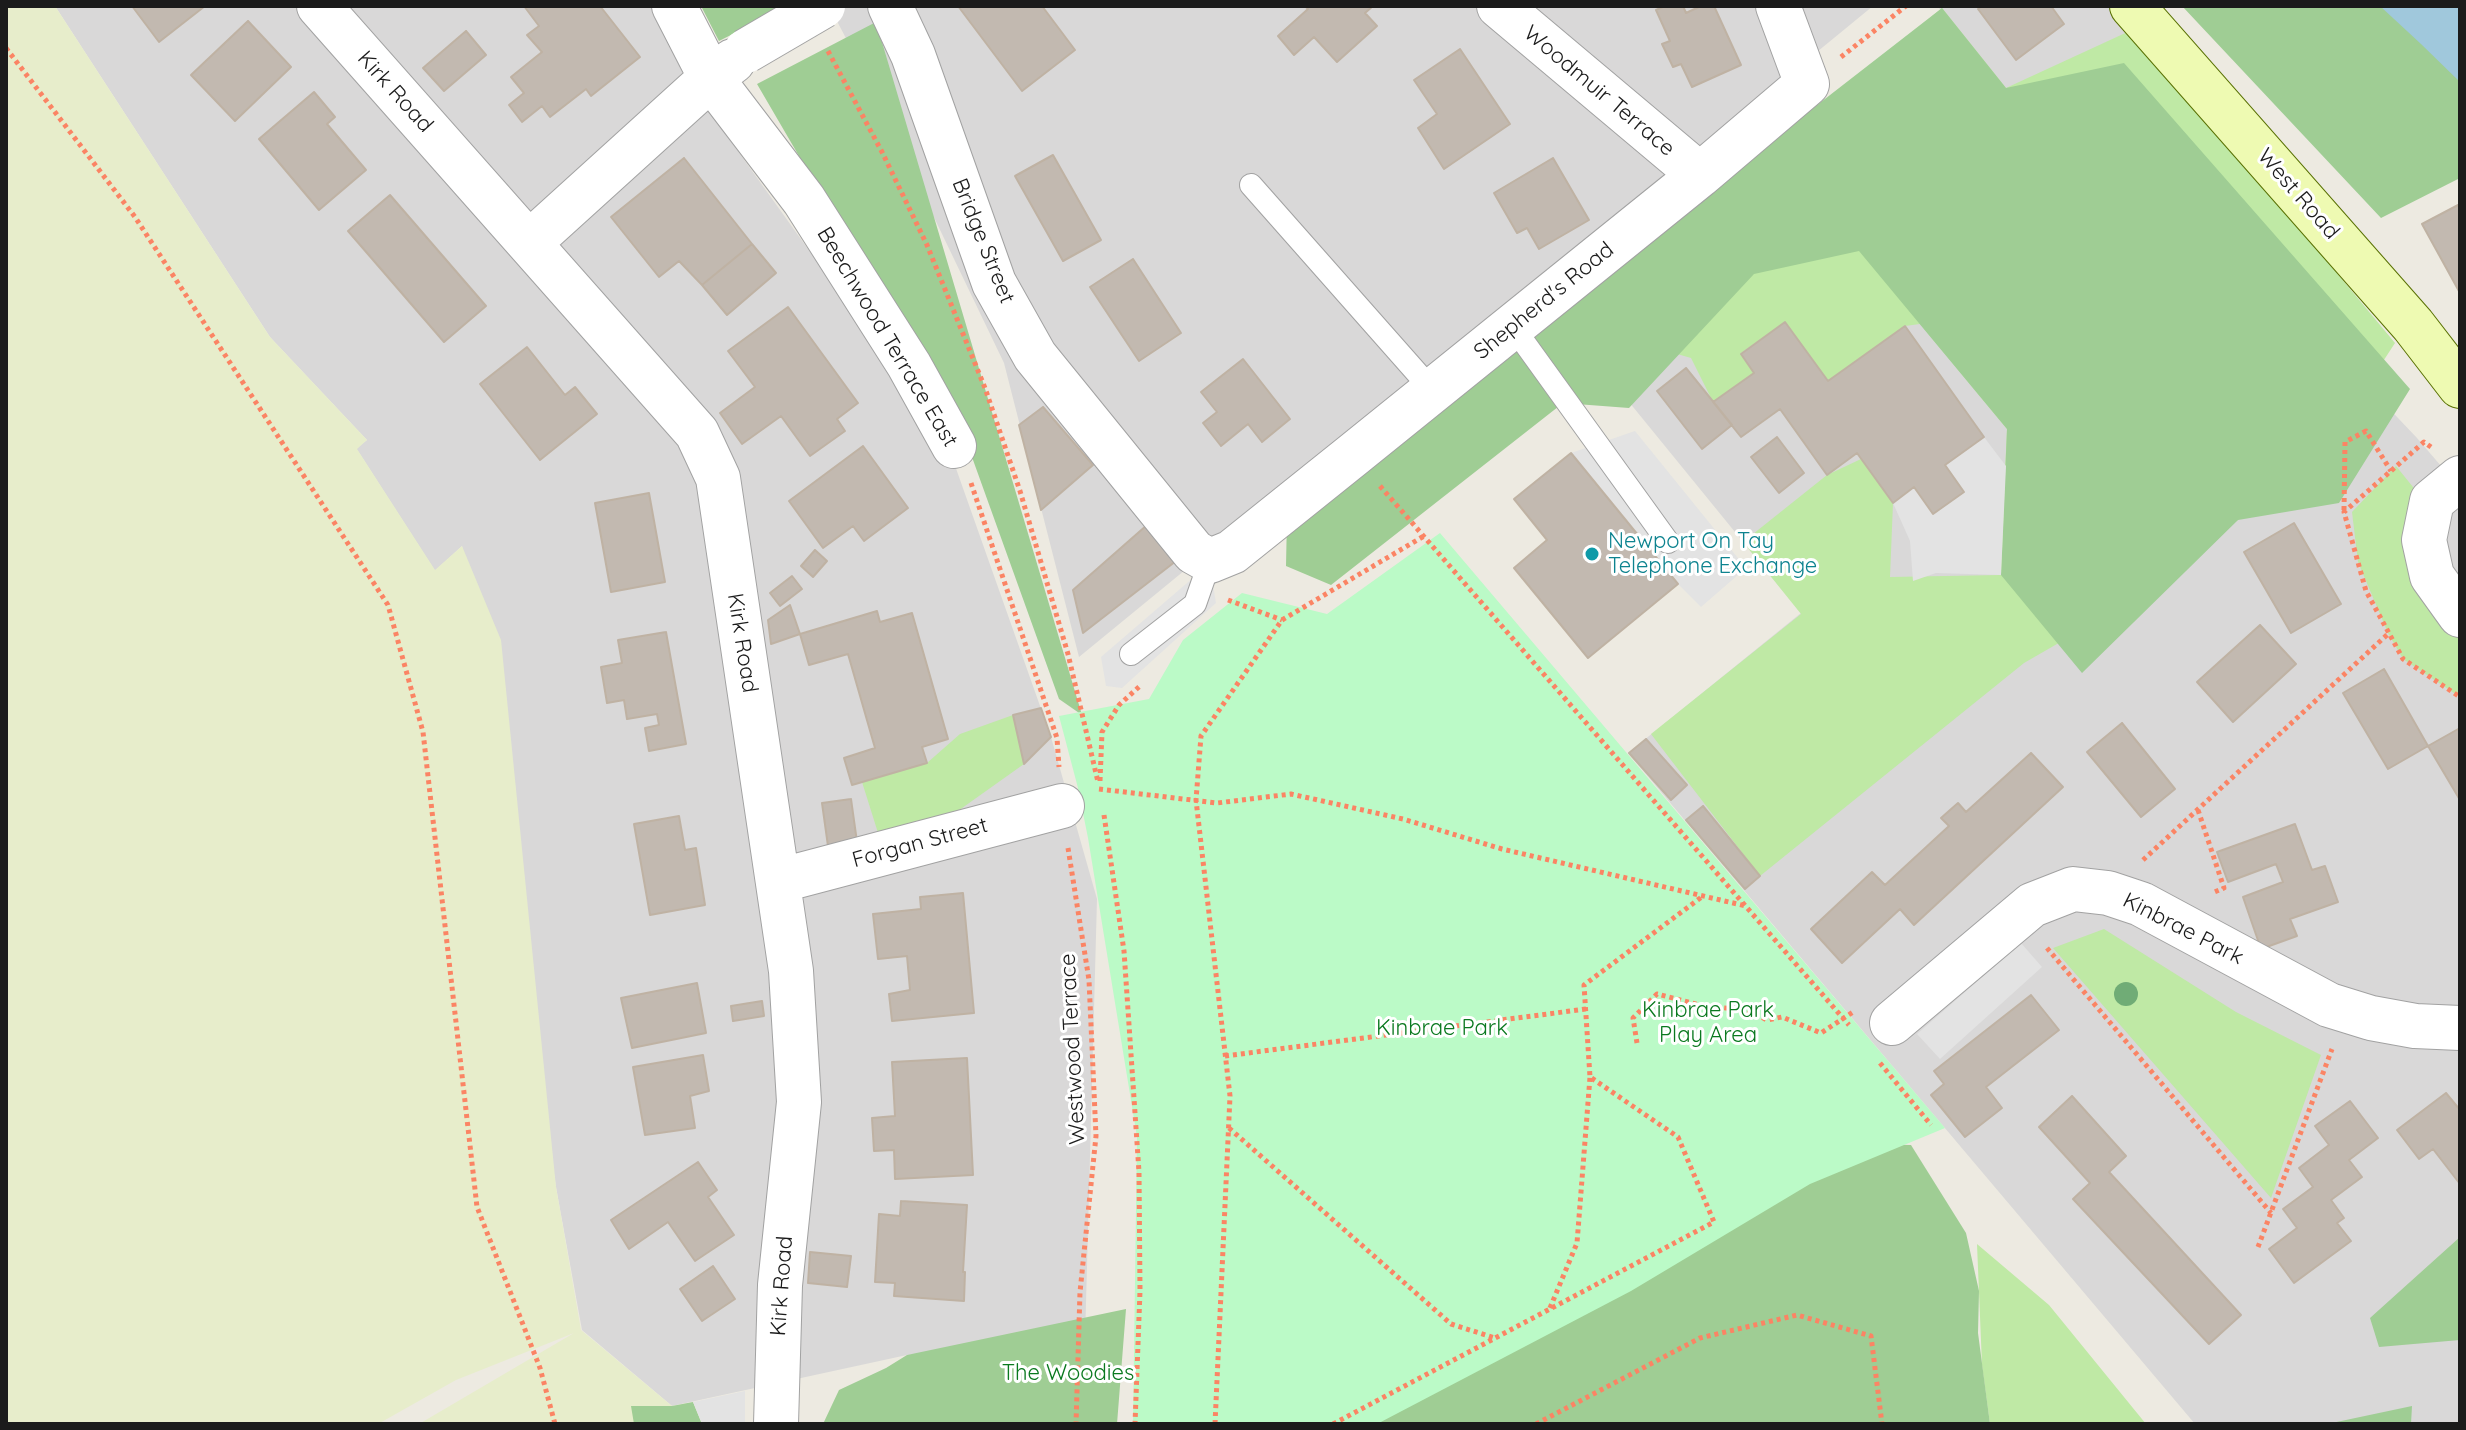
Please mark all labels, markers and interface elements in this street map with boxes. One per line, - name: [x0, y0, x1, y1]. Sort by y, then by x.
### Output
- street label: Woodmuir Terrace: [1518, 20, 1680, 162]
- street label: Kirk Road: [352, 46, 438, 138]
- street label: West Road: [2251, 143, 2345, 245]
- street label: Bridge Street: [946, 175, 1020, 307]
- street label: Beechwood Terrace East: [811, 222, 963, 452]
- street label: Shepherd's Road: [1469, 237, 1619, 365]
- place label: Newport On Tay Telephone Exchange: [1608, 528, 1817, 580]
- marker: Newport On Tay Telephone Exchange: [1583, 545, 1601, 563]
- street label: Kirk Road: [721, 591, 763, 695]
- street label: Forgan Street: [849, 812, 991, 874]
- street label: Kinbrae Park: [2118, 887, 2248, 971]
- street label: Westwood Terrace: [1055, 953, 1091, 1145]
- park label: Kinbrae Park Play Area: [1642, 997, 1774, 1048]
- park label: Kinbrae Park: [1376, 1015, 1508, 1041]
- street label: Kirk Road: [765, 1235, 799, 1337]
- park label: The Woodies: [1002, 1360, 1134, 1386]

